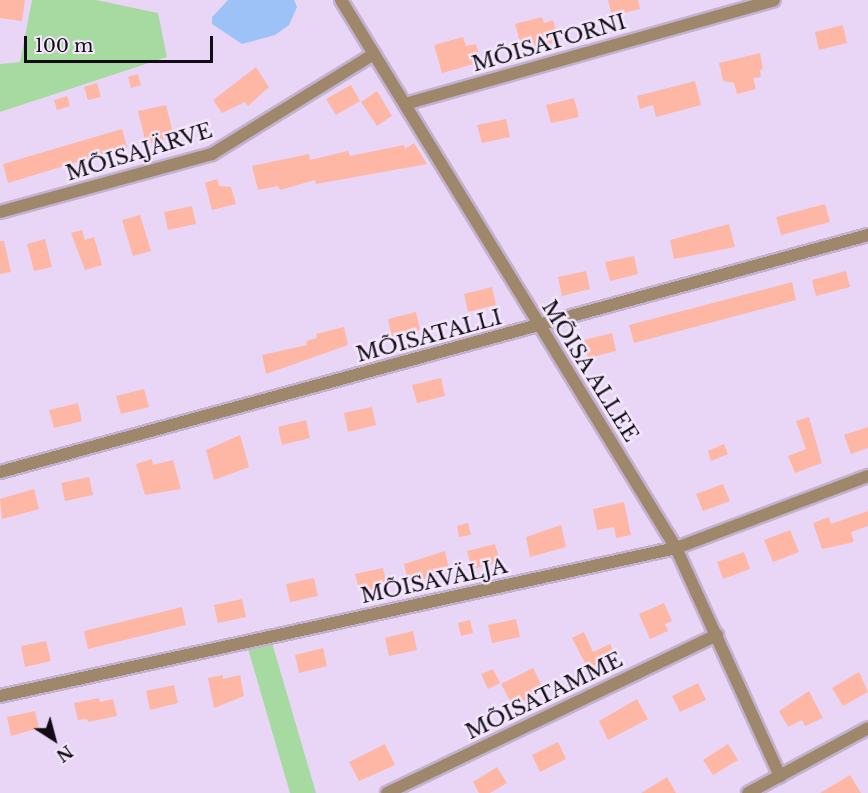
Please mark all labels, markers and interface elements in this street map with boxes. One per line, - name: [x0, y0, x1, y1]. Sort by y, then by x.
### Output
- street label: MÕISATORNI: [469, 9, 629, 77]
- scale bar: [27, 24, 216, 62]
- text: 100 m: [35, 35, 93, 57]
- street label: MÕISAJÄRVE: [63, 118, 215, 186]
- street label: MÕISA ALLEE: [536, 295, 644, 447]
- street label: MÕISATALLI: [353, 304, 505, 368]
- street label: MÕISAVÄLJA: [358, 553, 510, 609]
- street label: MÕISATAMME: [461, 647, 627, 745]
- north arrow: [24, 709, 84, 769]
- text: N: [53, 741, 77, 766]

